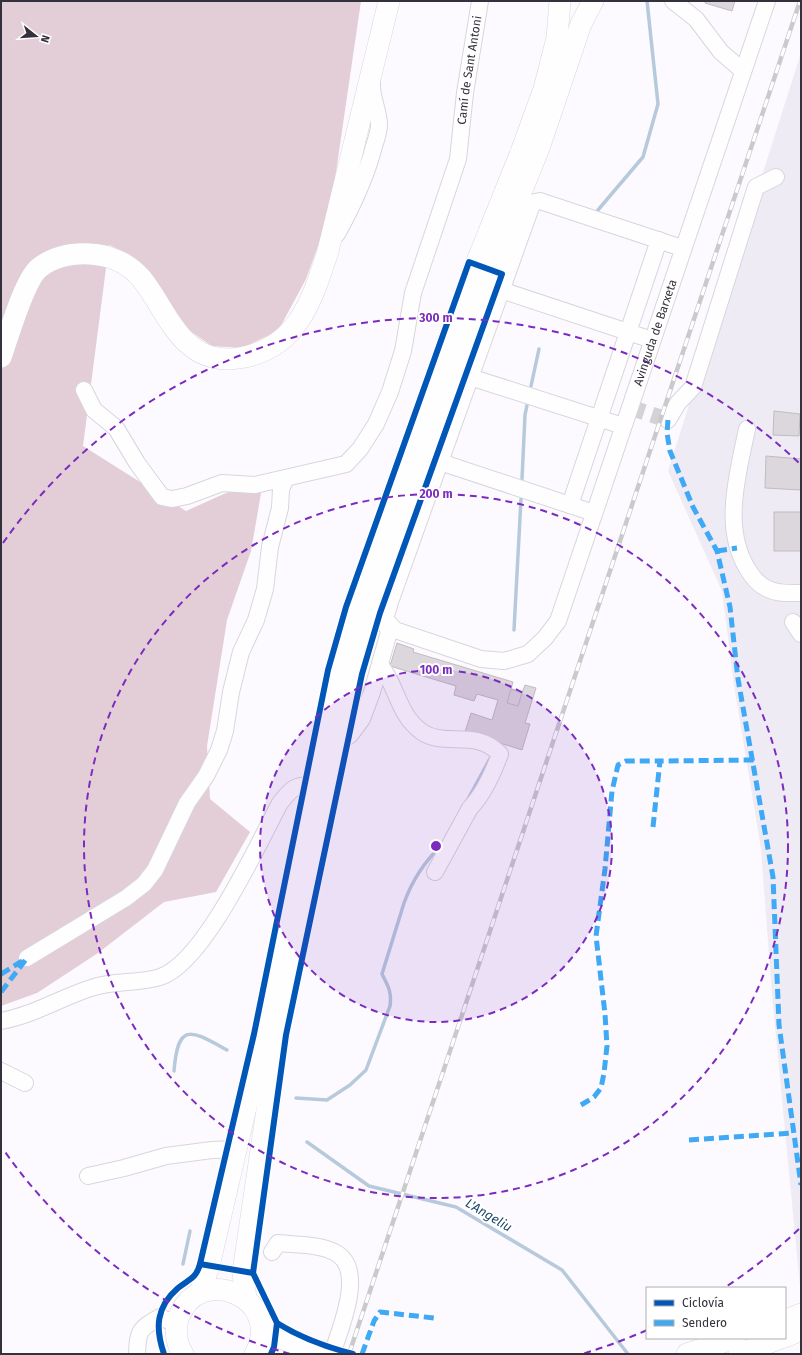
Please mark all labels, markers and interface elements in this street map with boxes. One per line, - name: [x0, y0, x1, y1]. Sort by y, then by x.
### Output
- street label: Camí de Sant Antoni: [455, 15, 485, 125]
- north arrow: [16, 16, 56, 56]
- text: N: [38, 33, 52, 44]
- street label: Avinguda de Barxeta: [631, 277, 680, 388]
- text: 300 m: [418, 311, 453, 325]
- text: 200 m: [419, 487, 453, 501]
- text: 100 m: [420, 663, 452, 677]
- centre of rings: [429, 839, 443, 853]
- water label: L'Angeliu: [463, 1195, 515, 1235]
- legend: [646, 1287, 786, 1339]
- text: Ciclovía: [682, 1296, 724, 1310]
- text: Sendero: [682, 1316, 727, 1330]

